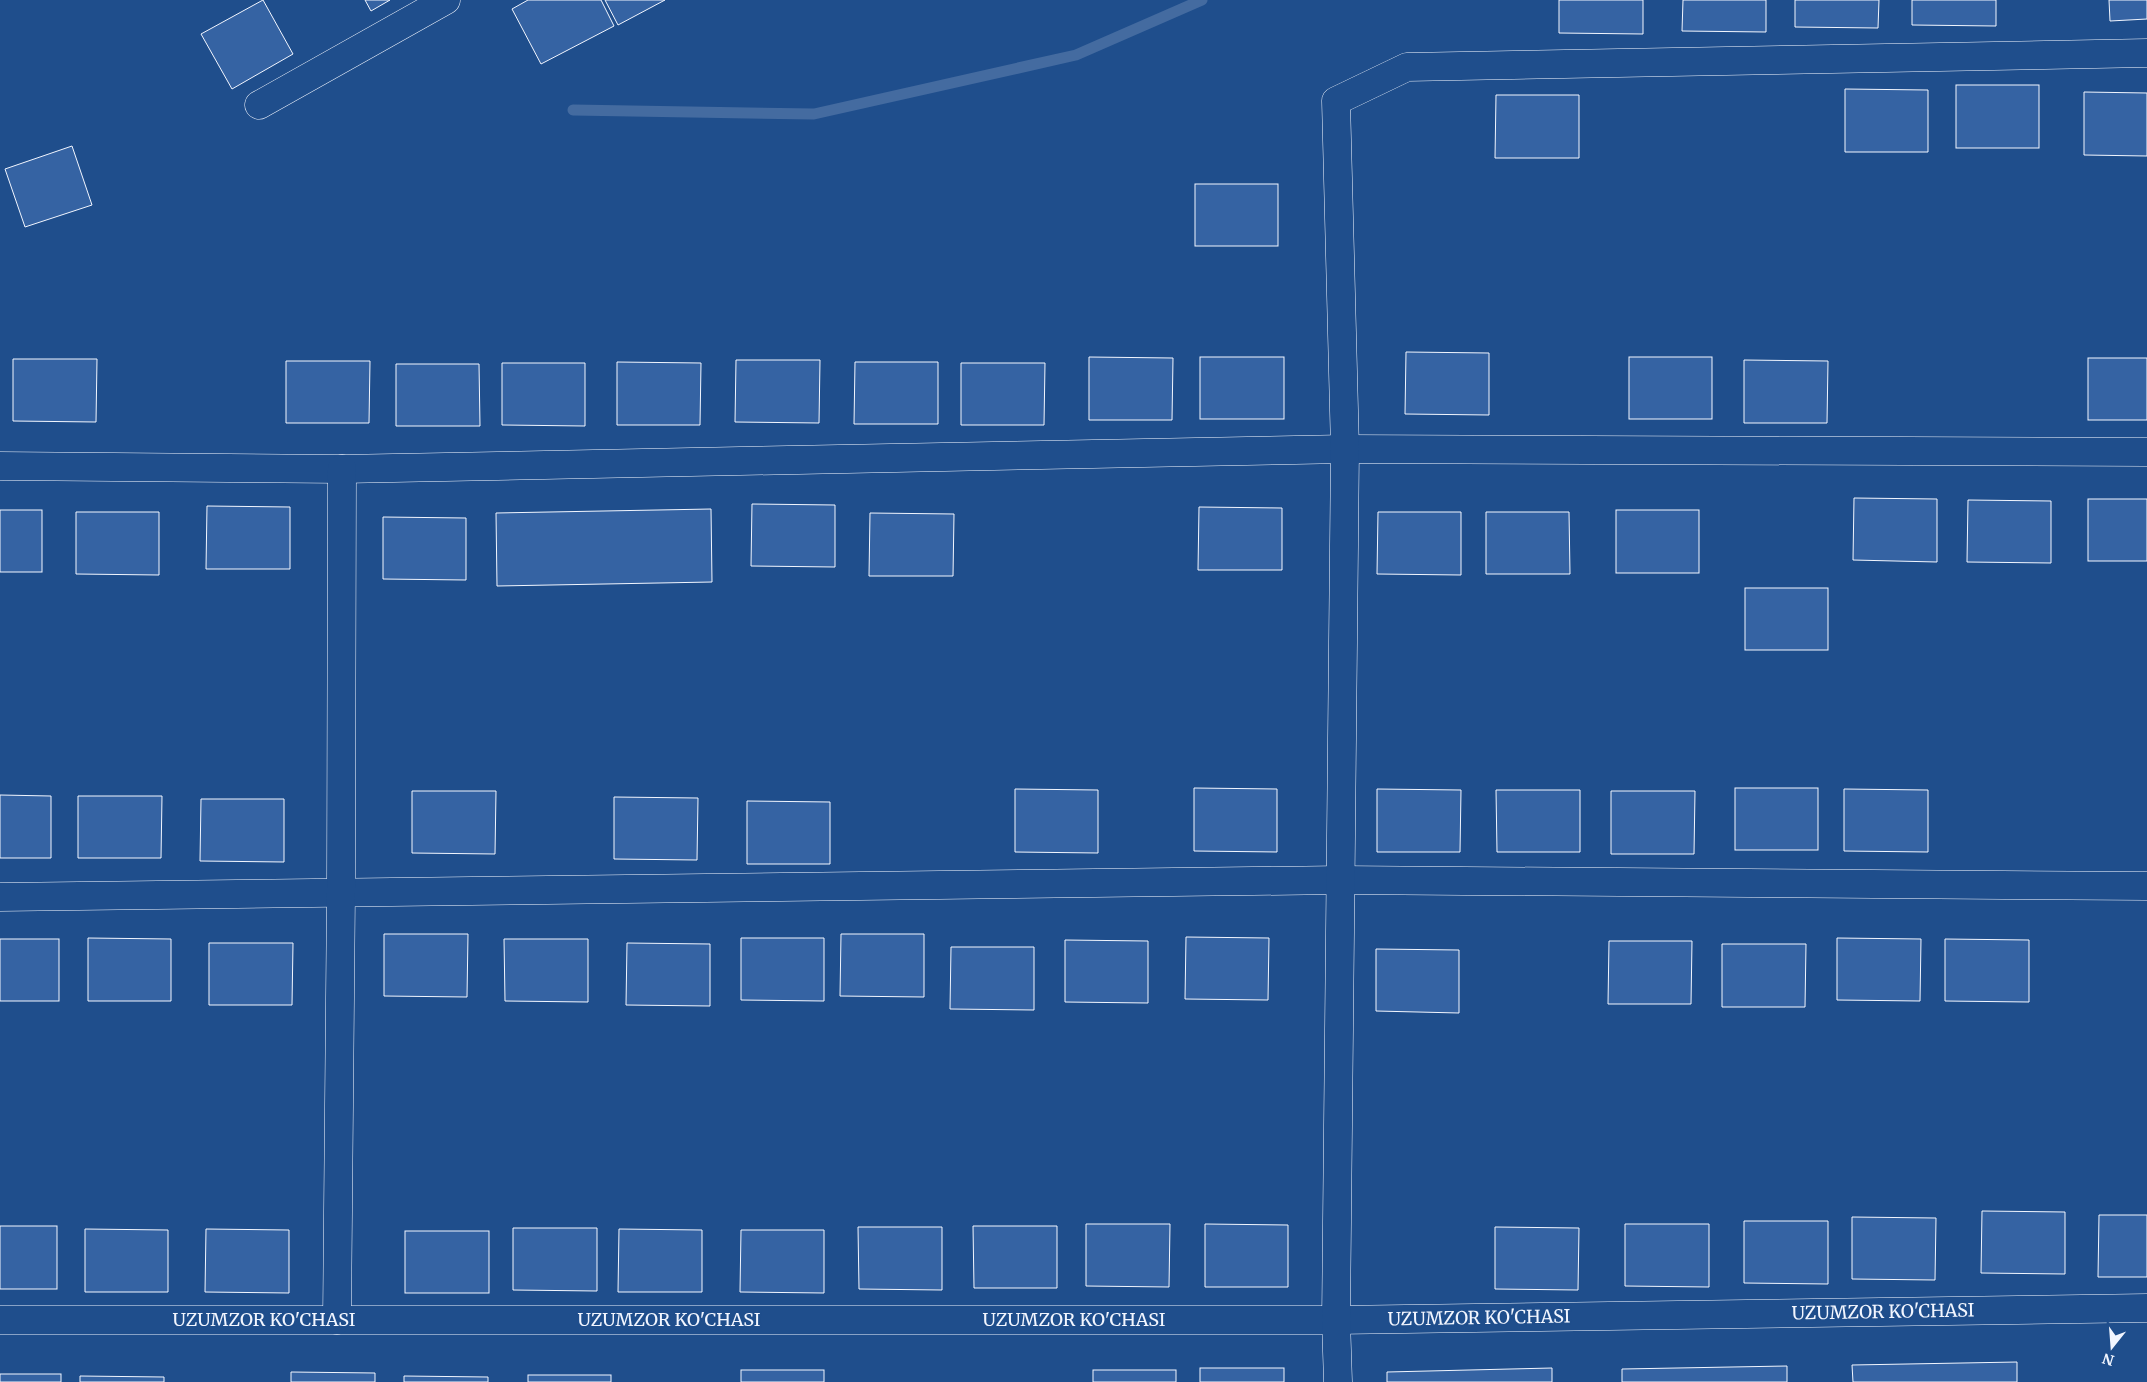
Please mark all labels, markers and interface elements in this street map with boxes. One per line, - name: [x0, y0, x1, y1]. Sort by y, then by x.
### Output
- street label: UZUMZOR KO'CHASI: [1791, 1298, 1975, 1325]
- street label: UZUMZOR KO'CHASI: [1387, 1304, 1571, 1331]
- street label: UZUMZOR KO'CHASI: [173, 1308, 355, 1331]
- street label: UZUMZOR KO'CHASI: [578, 1308, 760, 1331]
- street label: UZUMZOR KO'CHASI: [983, 1308, 1165, 1331]
- north arrow: [2087, 1322, 2137, 1372]
- text: N: [2100, 1349, 2116, 1370]

